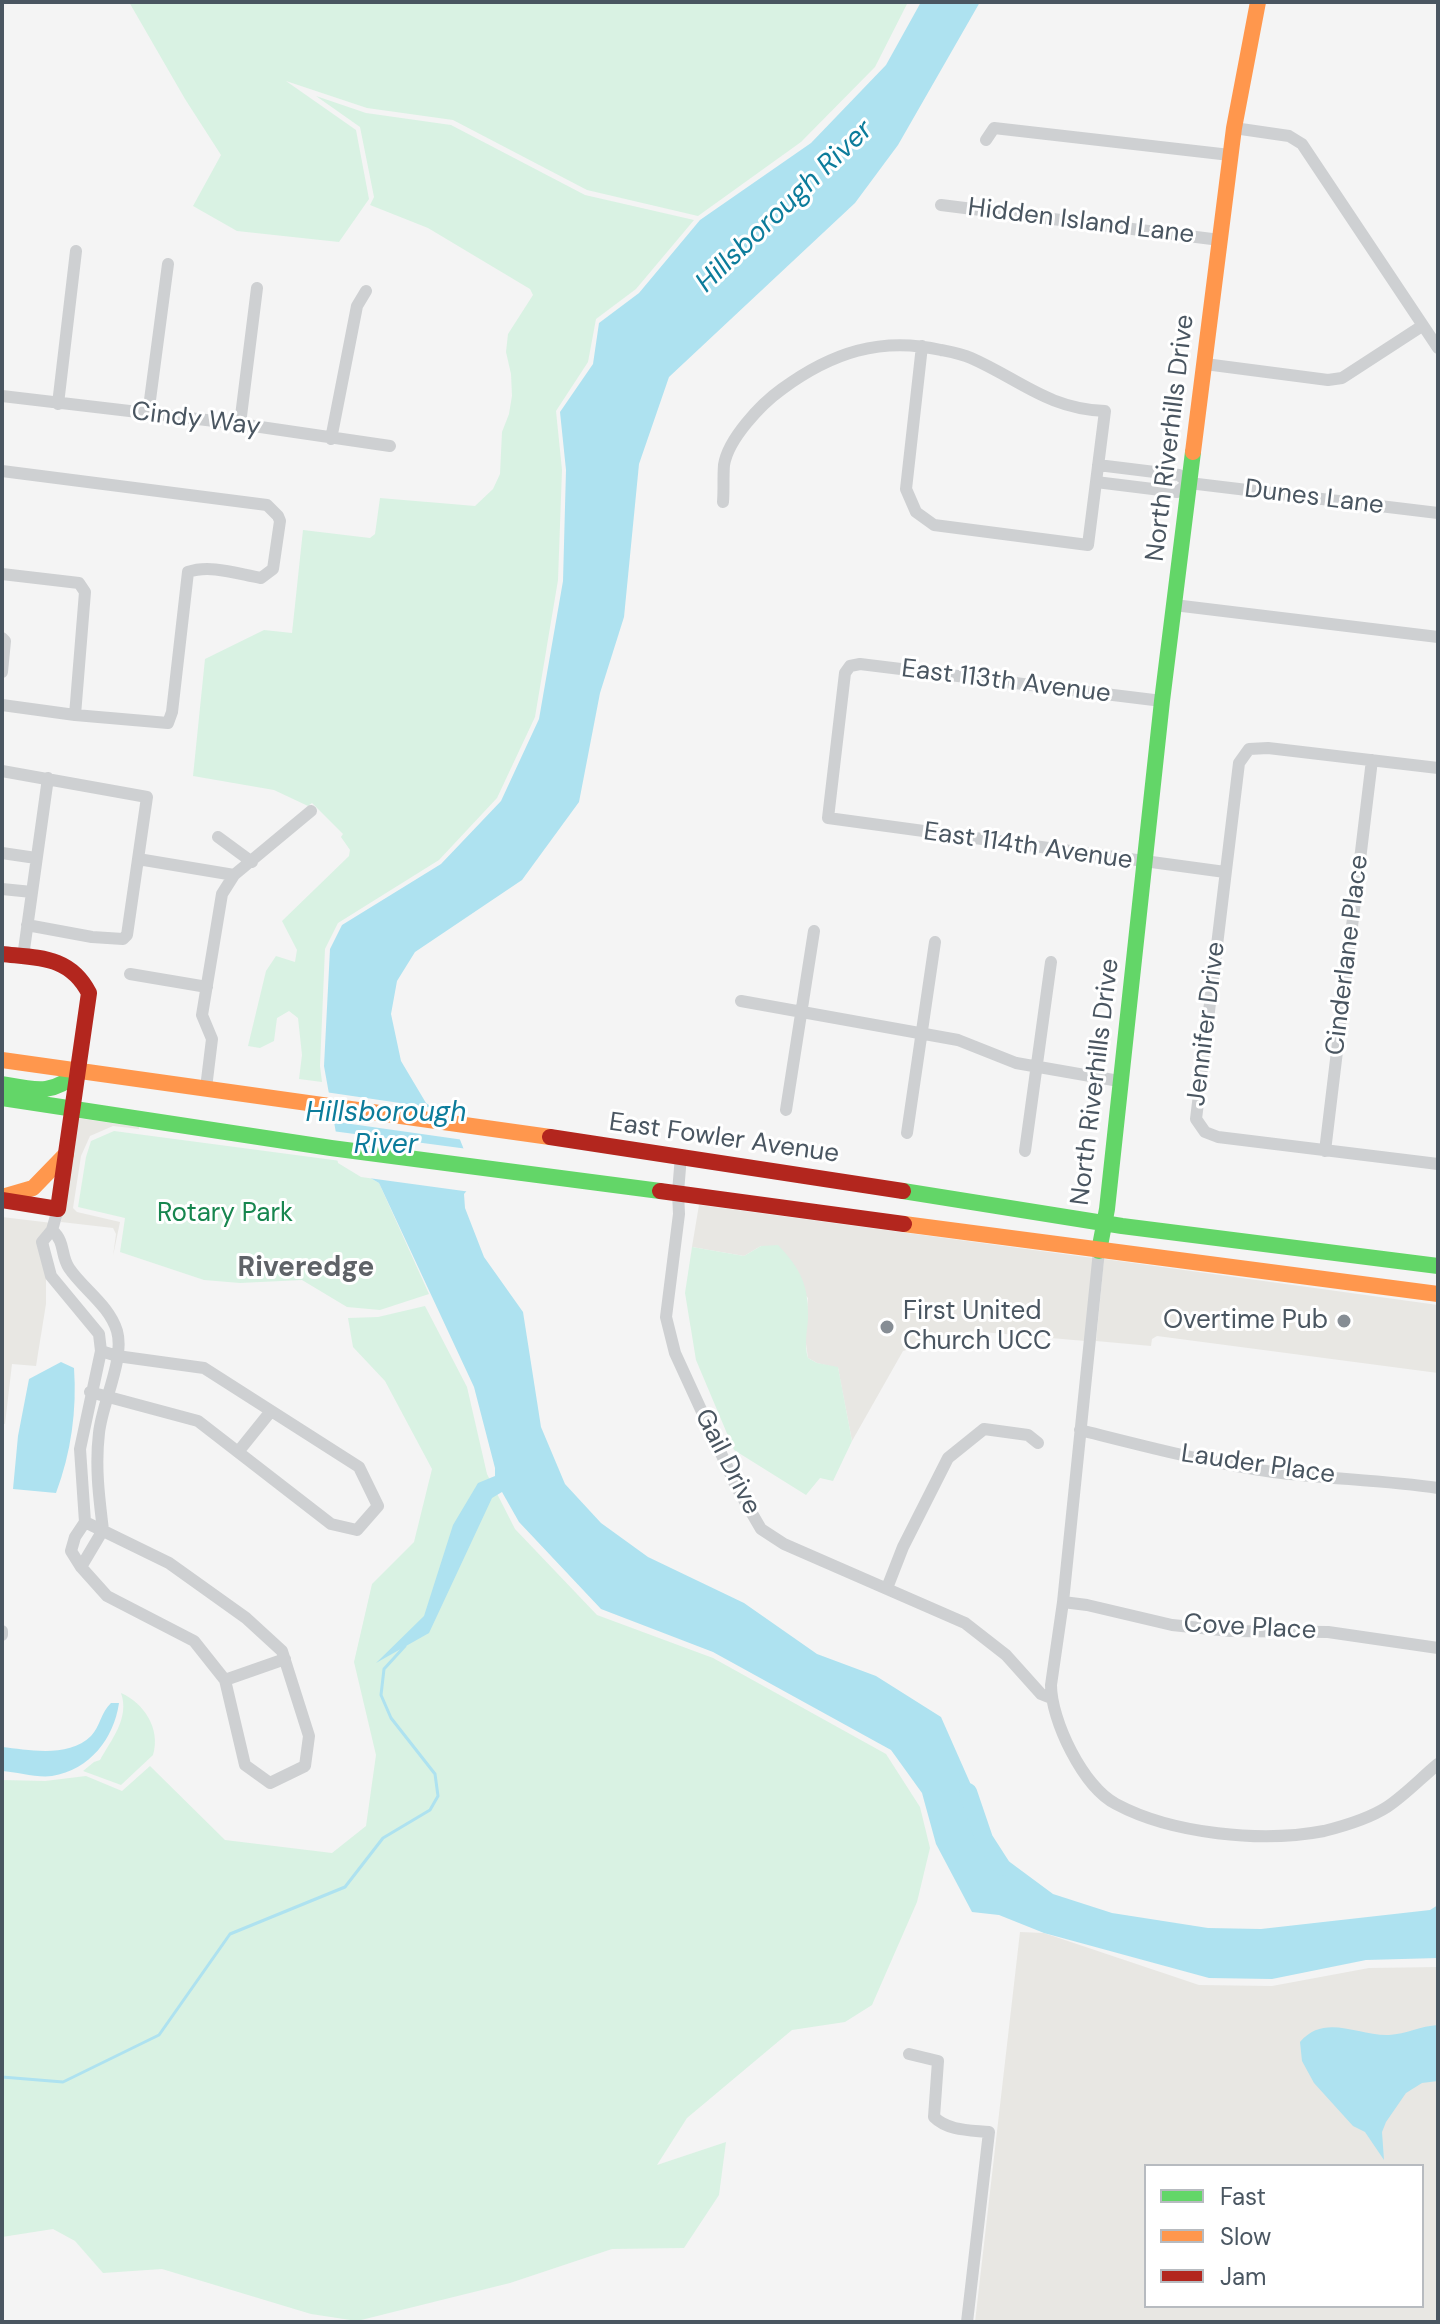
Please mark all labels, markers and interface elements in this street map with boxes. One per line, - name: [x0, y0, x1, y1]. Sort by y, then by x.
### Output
- water label: Hillsborough River: [689, 114, 881, 300]
- street label: Hidden Island Lane: [966, 193, 1196, 251]
- street label: North Riverhills Drive: [1140, 313, 1202, 563]
- street label: Cindy Way: [130, 397, 262, 443]
- street label: Dunes Lane: [1243, 474, 1385, 522]
- street label: East 113th Avenue: [900, 654, 1112, 710]
- street label: East 114th Avenue: [921, 817, 1135, 877]
- street label: Cinderlane Place: [1320, 853, 1376, 1057]
- street label: Jennifer Drive: [1181, 940, 1233, 1108]
- street label: North Riverhills Drive: [1065, 957, 1127, 1207]
- water label: Hillsborough River: [306, 1097, 466, 1163]
- street label: East Fowler Avenue: [607, 1107, 841, 1171]
- park label: Rotary Park: [157, 1198, 293, 1230]
- district label: Riveredge: [238, 1252, 374, 1286]
- place label: First United Church UCC: [903, 1296, 1052, 1358]
- place label: Overtime Pub: [1163, 1305, 1328, 1337]
- marker: Overtime Pub: [1335, 1312, 1353, 1330]
- marker: First United Church UCC: [878, 1318, 896, 1336]
- street label: Gail Drive: [687, 1404, 767, 1520]
- street label: Lauder Place: [1179, 1439, 1337, 1491]
- street label: Cove Place: [1183, 1609, 1317, 1647]
- legend: [1144, 2164, 1424, 2308]
- text: Fast: [1220, 2181, 1266, 2212]
- text: Slow: [1220, 2221, 1271, 2252]
- text: Jam: [1220, 2261, 1266, 2292]

